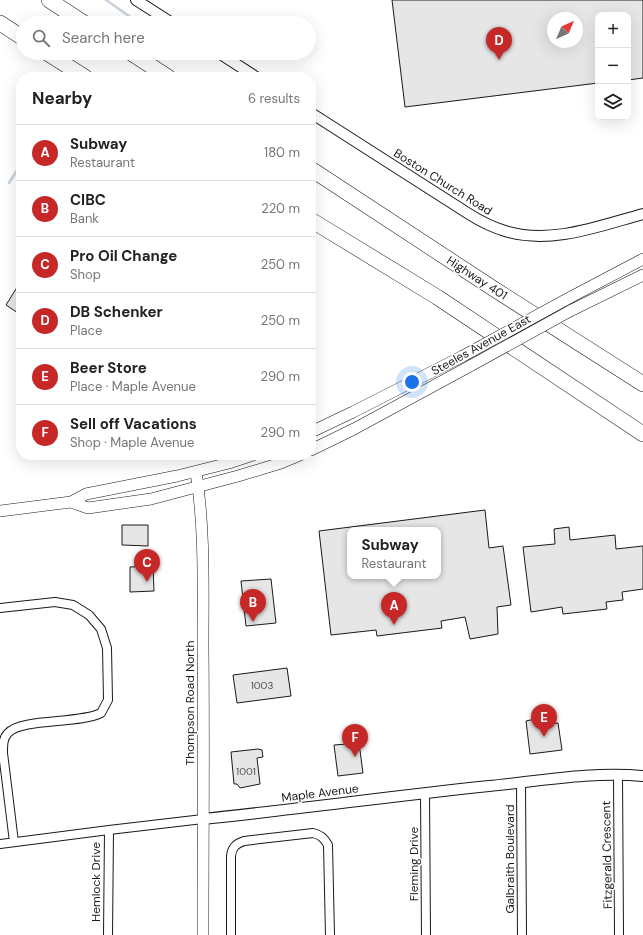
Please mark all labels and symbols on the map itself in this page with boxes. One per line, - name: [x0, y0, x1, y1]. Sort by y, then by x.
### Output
- north arrow: [547, 12, 583, 48]
- pin: D: [486, 27, 512, 60]
- street label: Boston Church Road: [391, 145, 495, 219]
- street label: Highway 401: [444, 252, 510, 304]
- street label: Steeles Avenue East: [428, 311, 534, 379]
- your location: [402, 372, 422, 392]
- pin: C: [134, 549, 160, 582]
- pin: B: [240, 589, 266, 622]
- pin: A: [381, 592, 407, 625]
- street label: Thompson Road North: [182, 641, 198, 765]
- house number: 1003: [251, 679, 273, 692]
- pin: E: [531, 704, 557, 737]
- pin: F: [342, 724, 368, 757]
- house number: 1001: [236, 765, 256, 778]
- street label: Maple Avenue: [281, 780, 360, 806]
- street label: Fitzgerald Crescent: [598, 801, 616, 909]
- street label: Galbraith Boulevard: [502, 804, 518, 914]
- street label: Fleming Drive: [406, 826, 422, 901]
- street label: Hemlock Drive: [88, 842, 104, 922]

